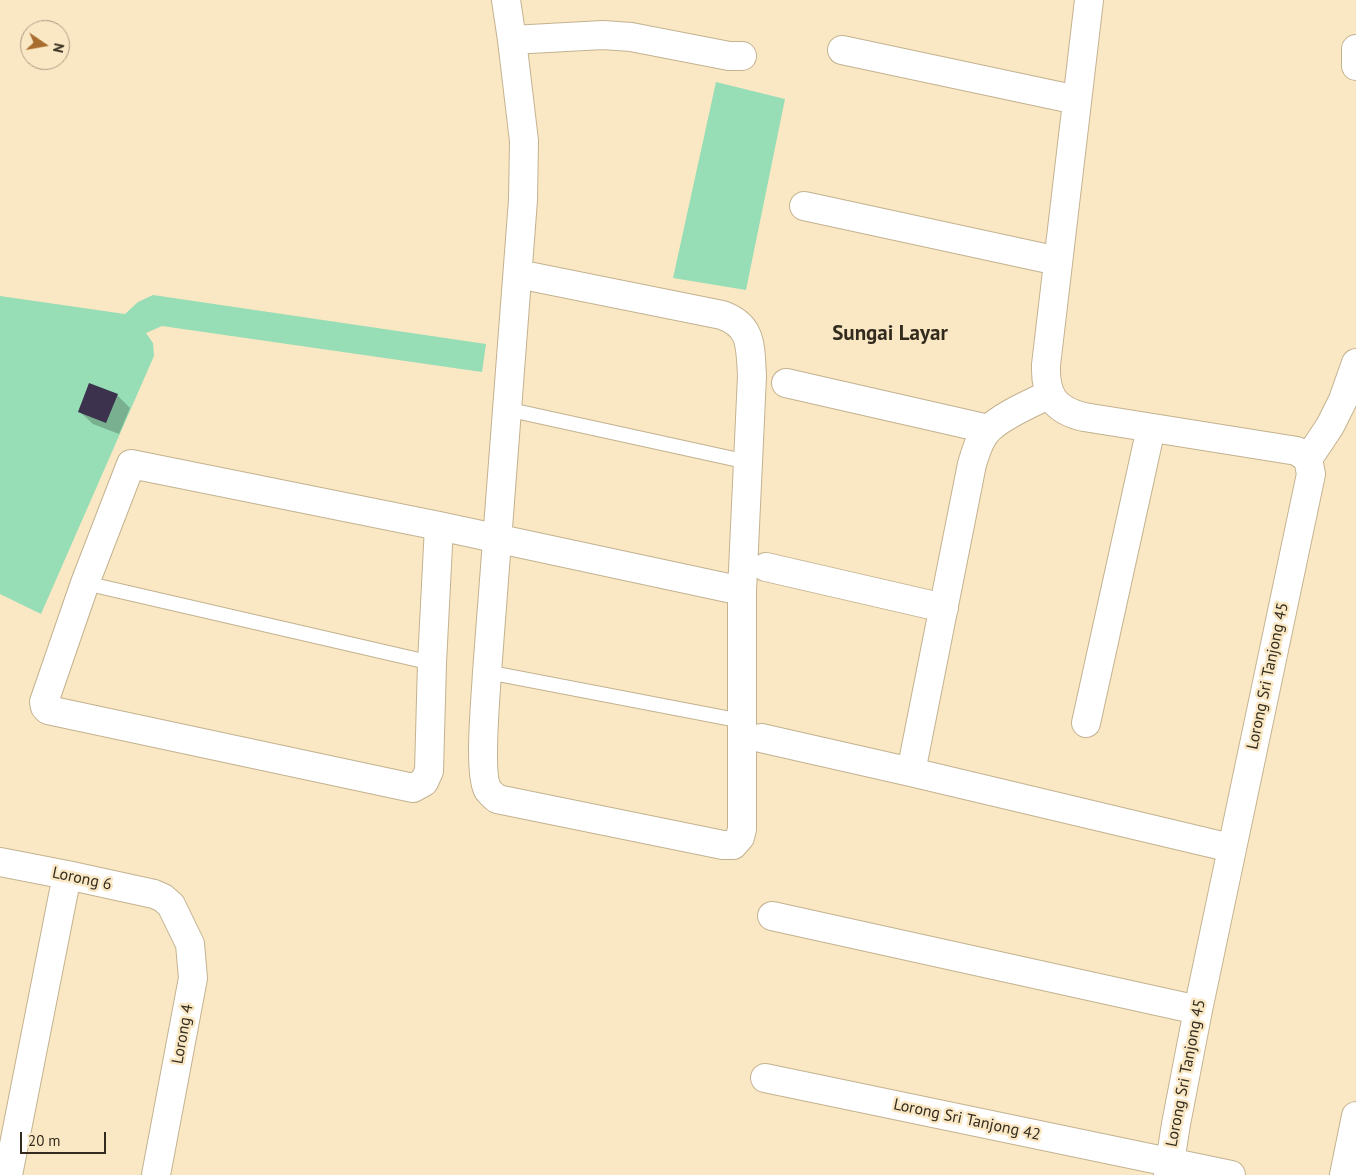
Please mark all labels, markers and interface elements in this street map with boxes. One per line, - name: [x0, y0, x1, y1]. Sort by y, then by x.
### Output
- north arrow: [20, 20, 70, 70]
- text: N: [49, 42, 68, 54]
- district label: Sungai Layar: [832, 321, 948, 347]
- street label: Lorong Sri Tanjong 45: [1243, 601, 1293, 751]
- street label: Lorong 6: [51, 863, 113, 895]
- street label: Lorong Sri Tanjong 45: [1162, 998, 1210, 1148]
- street label: Lorong 4: [168, 1003, 198, 1065]
- street label: Lorong Sri Tanjong 42: [892, 1095, 1042, 1145]
- scale bar: [22, 1122, 109, 1154]
- text: 20 m: [28, 1131, 61, 1150]

